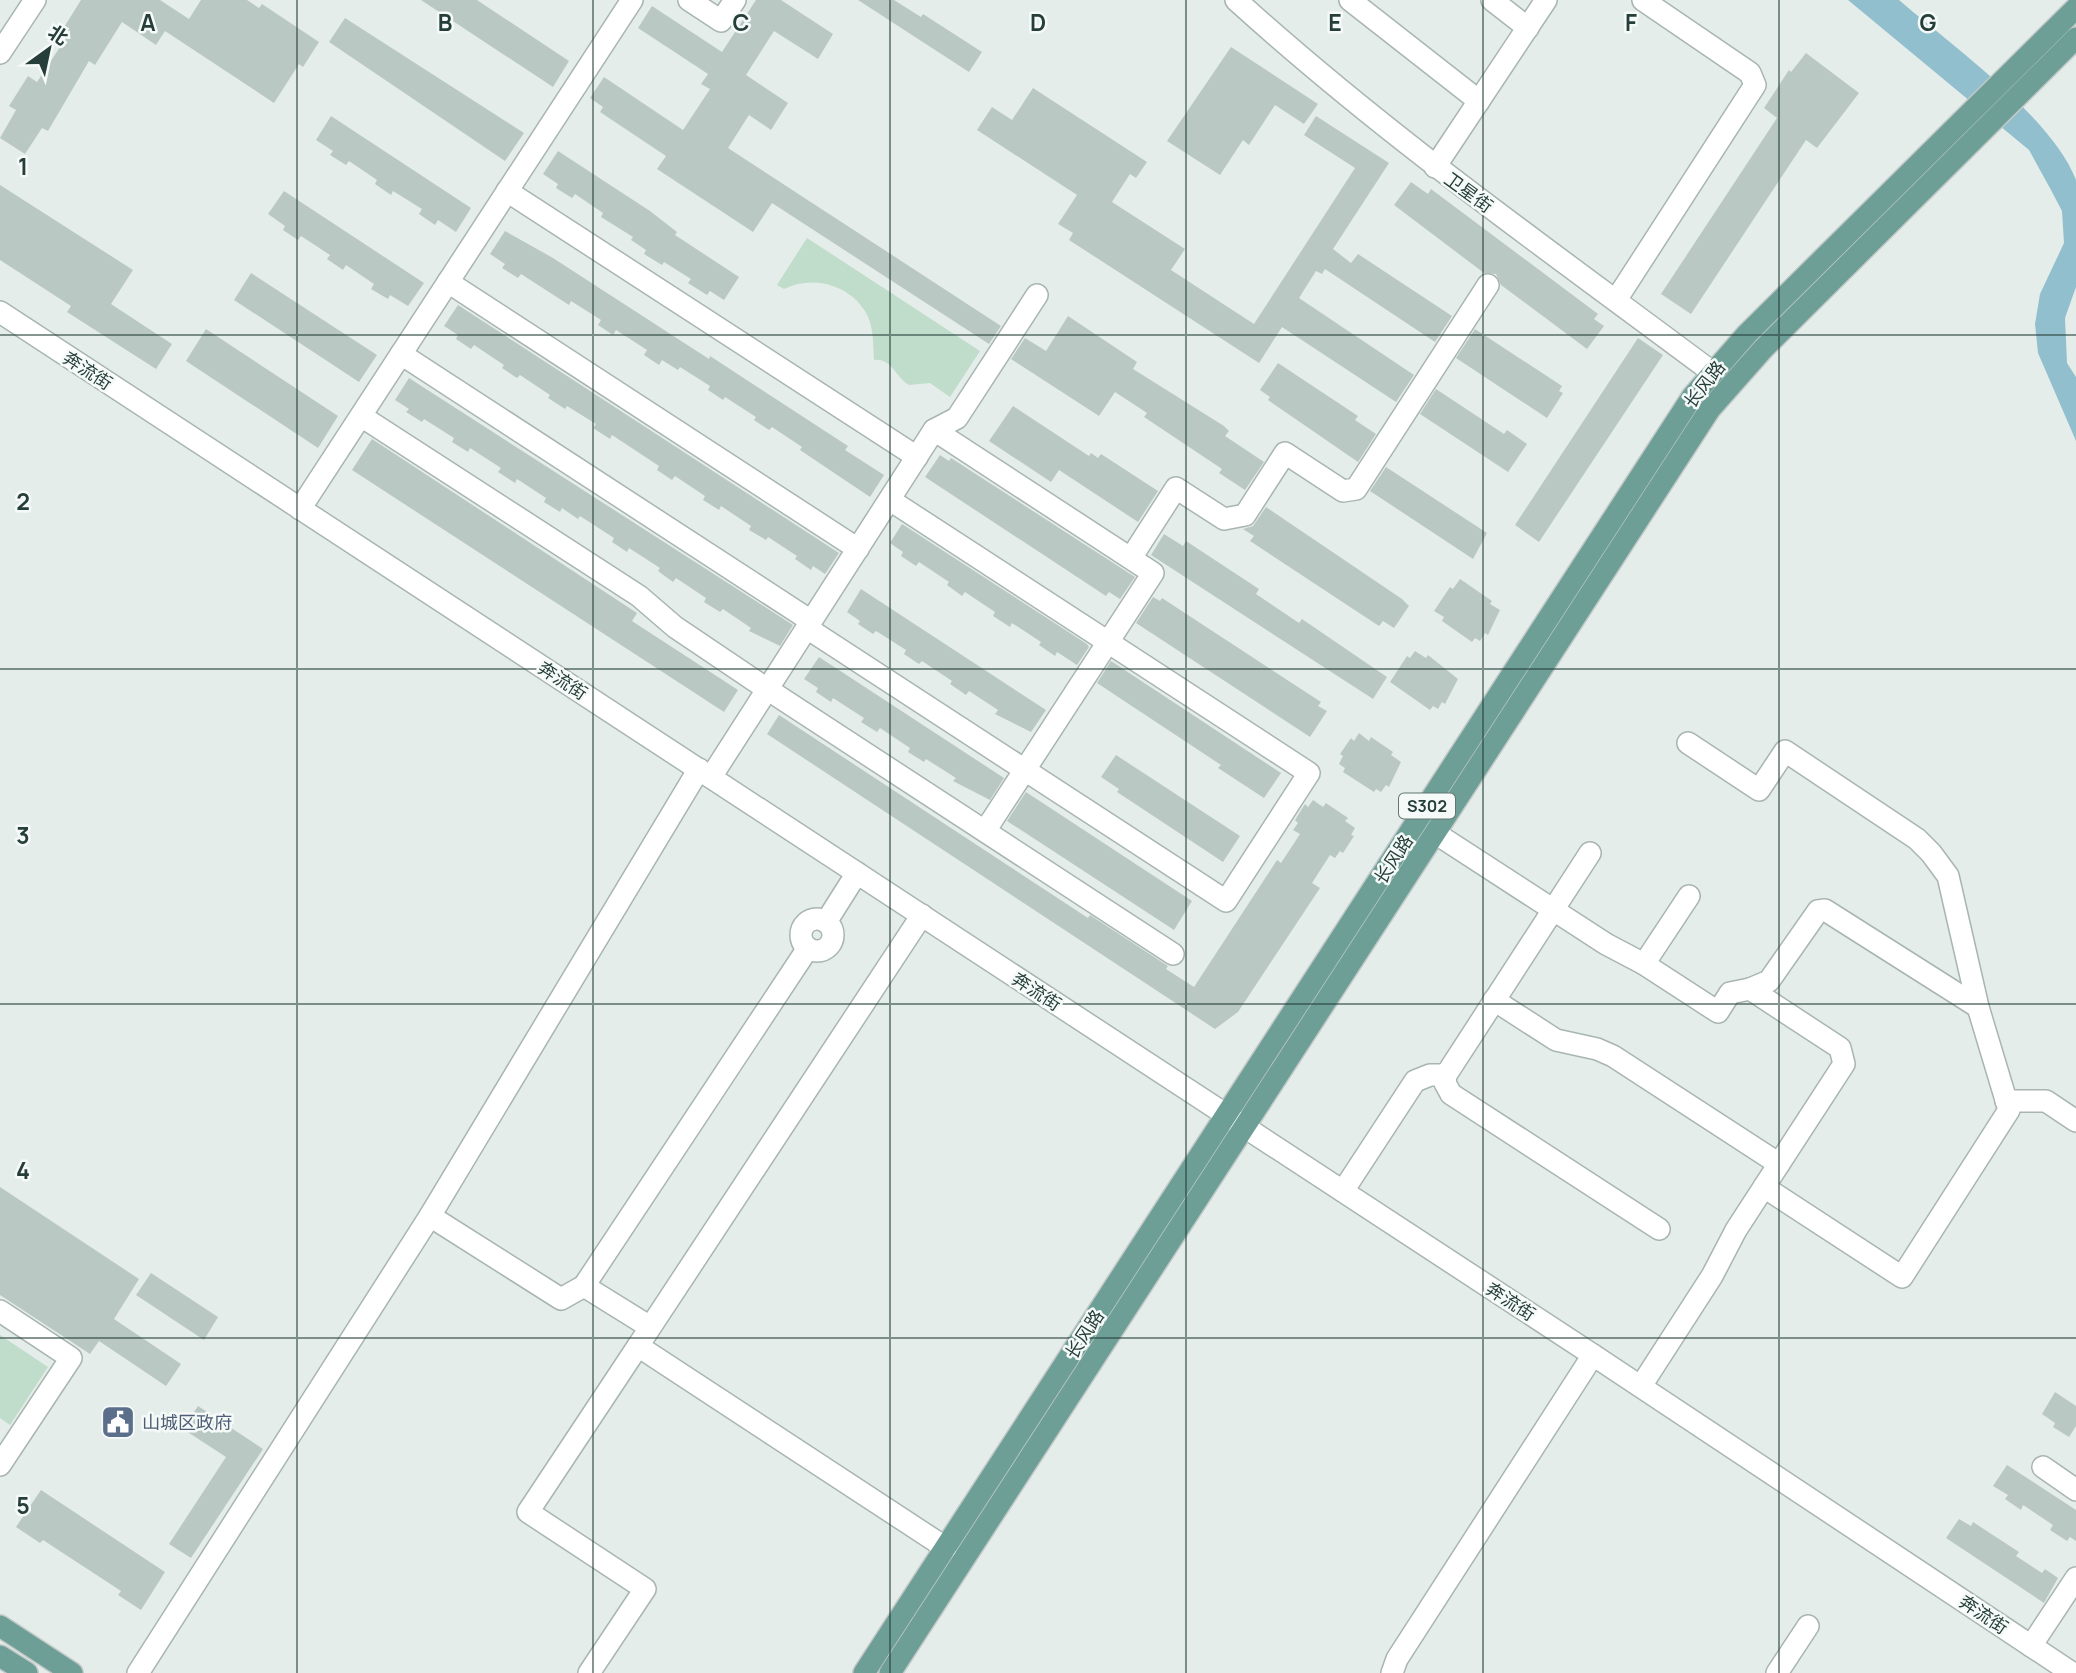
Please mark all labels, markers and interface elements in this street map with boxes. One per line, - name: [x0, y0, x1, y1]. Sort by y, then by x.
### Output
- text: A: [140, 6, 156, 38]
- text: B: [438, 6, 452, 38]
- text: C: [733, 6, 750, 38]
- text: D: [1030, 6, 1046, 38]
- text: E: [1328, 6, 1342, 38]
- text: F: [1625, 6, 1637, 38]
- text: G: [1920, 6, 1937, 38]
- north arrow: [14, 14, 84, 84]
- text: 北: [43, 19, 73, 51]
- text: 1: [18, 150, 28, 182]
- street label: 卫星街: [1440, 166, 1498, 218]
- street label: 奔流街: [59, 345, 117, 395]
- street label: 长风路: [1678, 355, 1730, 413]
- text: 2: [16, 485, 30, 517]
- street label: 奔流街: [534, 655, 592, 705]
- road number: S302: [1399, 793, 1455, 818]
- text: 3: [16, 819, 30, 851]
- street label: 长风路: [1368, 830, 1418, 888]
- street label: 奔流街: [1008, 966, 1066, 1016]
- text: 4: [16, 1154, 30, 1186]
- street label: 奔流街: [1482, 1276, 1540, 1326]
- street label: 长风路: [1059, 1305, 1109, 1363]
- public building icon: 山城区政府: [99, 1403, 137, 1441]
- place label: 山城区政府: [142, 1410, 232, 1434]
- text: 5: [16, 1489, 30, 1521]
- street label: 奔流街: [1955, 1589, 2013, 1639]

